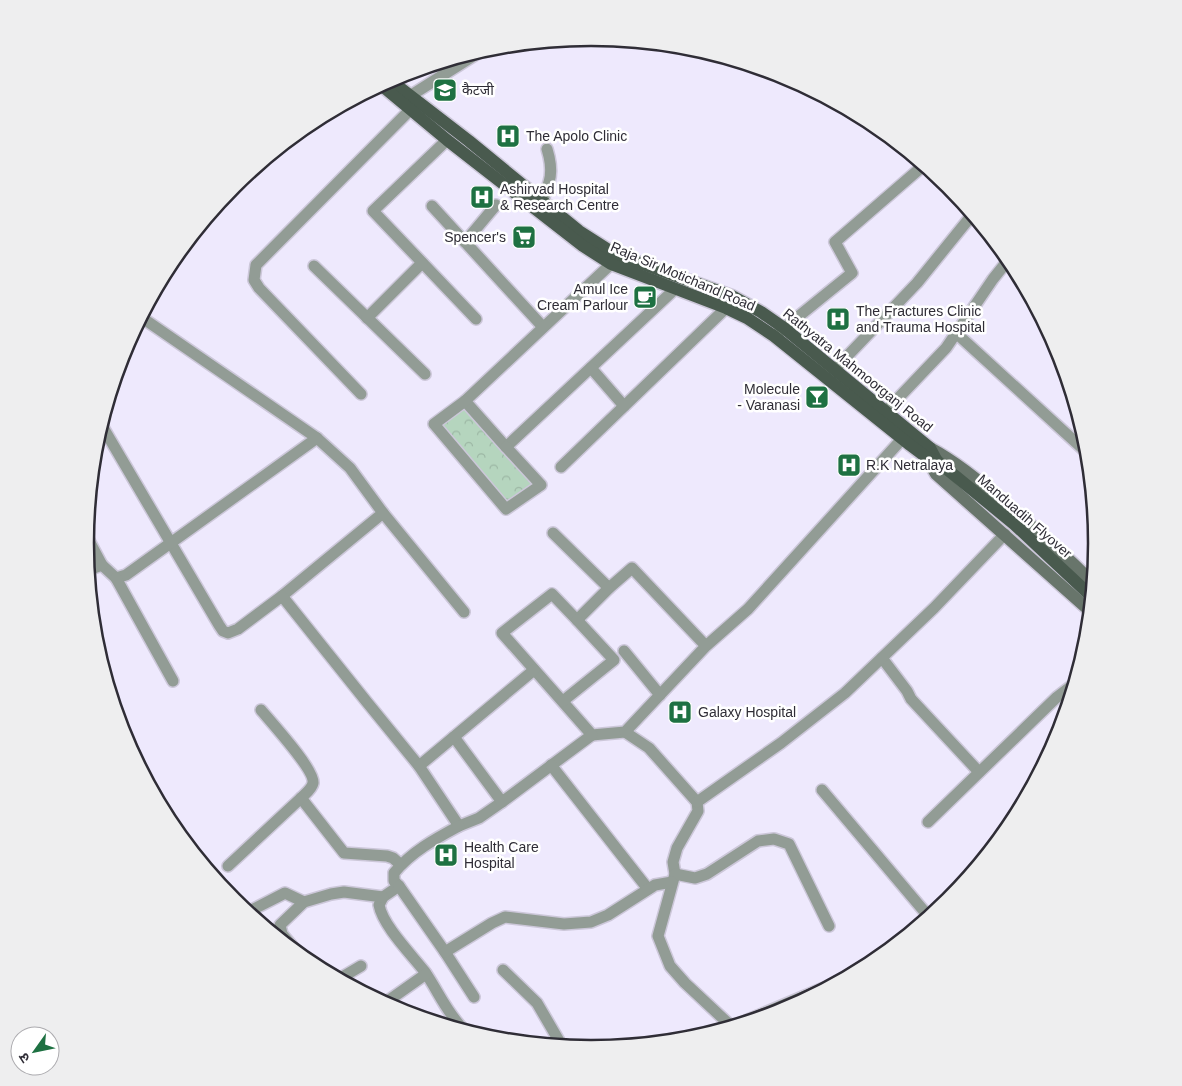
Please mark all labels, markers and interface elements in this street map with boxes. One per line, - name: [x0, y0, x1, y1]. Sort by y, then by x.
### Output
- school or university icon: कैटजी: [432, 77, 458, 103]
- place label: कैटजी: [462, 82, 494, 98]
- hospital icon: The Apolo Clinic: [495, 123, 521, 149]
- place label: The Apolo Clinic: [526, 128, 627, 144]
- place label: Ashirvad Hospital & Research Centre: [500, 181, 619, 213]
- hospital icon: Ashirvad Hospital & Research Centre: [469, 184, 495, 210]
- supermarket icon: Spencer's: [511, 224, 537, 250]
- place label: Spencer's: [444, 229, 506, 245]
- street label: Raja Sir Motichand Road: [608, 238, 758, 314]
- place label: Amul Ice Cream Parlour: [537, 281, 628, 313]
- cafe icon: Amul Ice Cream Parlour: [632, 284, 658, 310]
- place label: The Fractures Clinic and Trauma Hospital: [856, 303, 985, 335]
- street label: Rathyatra Mahmoorganj Road: [780, 305, 936, 435]
- hospital icon: The Fractures Clinic and Trauma Hospital: [825, 306, 851, 332]
- place label: Molecule - Varanasi: [737, 381, 800, 413]
- bar icon: Molecule - Varanasi: [804, 384, 830, 410]
- hospital icon: R.K Netralaya: [836, 452, 862, 478]
- place label: R.K Netralaya: [866, 457, 953, 473]
- street label: Manduadih Flyover: [975, 471, 1075, 561]
- hospital icon: Galaxy Hospital: [667, 699, 693, 725]
- place label: Galaxy Hospital: [698, 704, 796, 720]
- place label: Health Care Hospital: [464, 839, 539, 871]
- hospital icon: Health Care Hospital: [433, 842, 459, 868]
- north arrow: [10, 1026, 60, 1076]
- text: उ: [15, 1050, 33, 1066]

